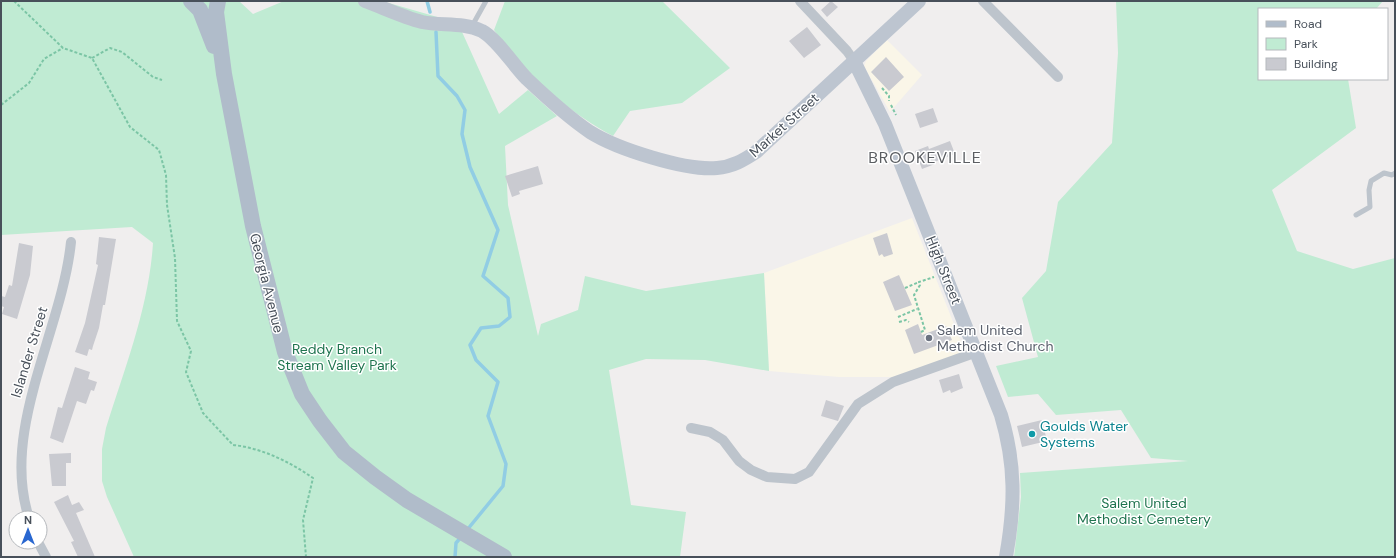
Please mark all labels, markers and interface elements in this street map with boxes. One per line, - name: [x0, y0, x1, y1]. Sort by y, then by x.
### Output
- legend: [1258, 8, 1388, 80]
- text: Road: [1294, 16, 1322, 32]
- text: Park: [1294, 36, 1318, 52]
- text: Building: [1294, 56, 1338, 72]
- street label: Market Street: [745, 89, 823, 161]
- district label: BROOKEVILLE: [868, 147, 982, 168]
- street label: Georgia Avenue: [246, 231, 288, 335]
- street label: High Street: [922, 233, 966, 307]
- street label: Islander Street: [7, 304, 51, 400]
- place label: Salem United Methodist Church: [937, 321, 1053, 355]
- marker: Salem United Methodist Church: [924, 333, 934, 343]
- park label: Reddy Branch Stream Valley Park: [277, 340, 397, 374]
- place label: Goulds Water Systems: [1040, 417, 1128, 451]
- marker: Goulds Water Systems: [1027, 429, 1037, 439]
- park label: Salem United Methodist Cemetery: [1077, 494, 1211, 528]
- north arrow: [8, 510, 48, 550]
- text: N: [24, 513, 32, 527]

